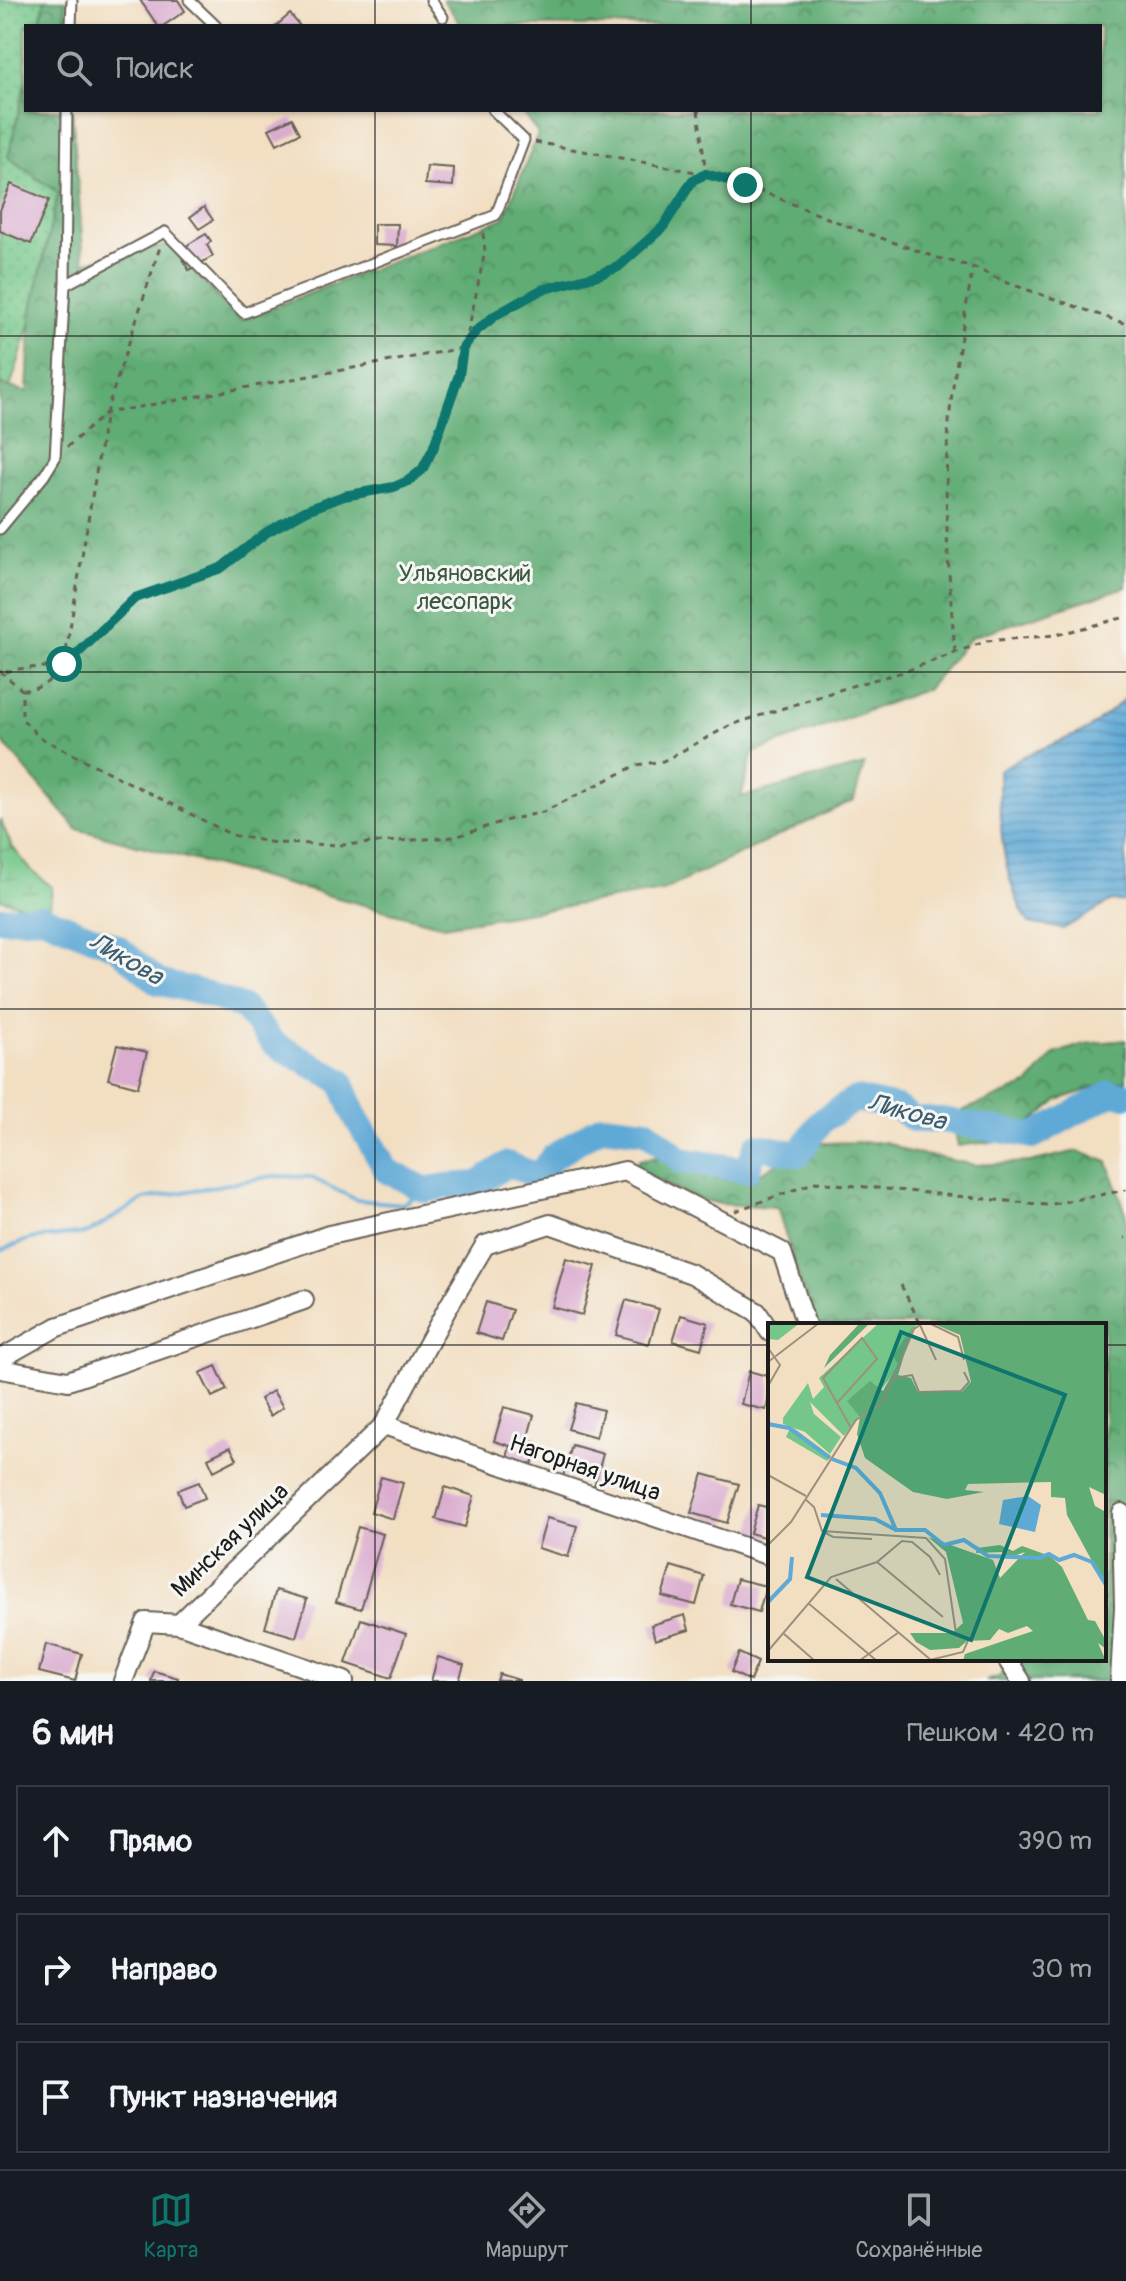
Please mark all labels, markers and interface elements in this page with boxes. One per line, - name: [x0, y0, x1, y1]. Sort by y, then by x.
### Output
- search box: [24, 24, 1102, 112]
- icon: search: [52, 46, 96, 90]
- text: Поиск: [116, 50, 194, 87]
- route end: [727, 167, 763, 203]
- park label: Ульяновский лесопарк: [399, 559, 531, 616]
- route start: [46, 646, 82, 682]
- water label: Ликова: [84, 925, 170, 994]
- water label: Ликова: [864, 1086, 951, 1138]
- inset map: [768, 1323, 1106, 1661]
- street label: Нагорная улица: [506, 1429, 664, 1507]
- street label: Минская улица: [165, 1477, 295, 1603]
- text: 6 мин: [32, 1712, 114, 1755]
- text: Пешком · 420 m: [907, 1717, 1094, 1749]
- icon: ahead: [34, 1819, 78, 1863]
- text: Прямо: [110, 1823, 192, 1860]
- text: 390 m: [1018, 1825, 1092, 1857]
- icon: right: [34, 1947, 78, 1991]
- text: Направо: [110, 1951, 217, 1988]
- text: 30 m: [1031, 1953, 1092, 1985]
- icon: arrive: [34, 2075, 78, 2119]
- text: Пункт назначения: [110, 2079, 337, 2116]
- tab: Карта: [144, 2188, 198, 2264]
- tab: Маршрут: [485, 2188, 568, 2264]
- tab: Сохранённые: [856, 2188, 982, 2264]

